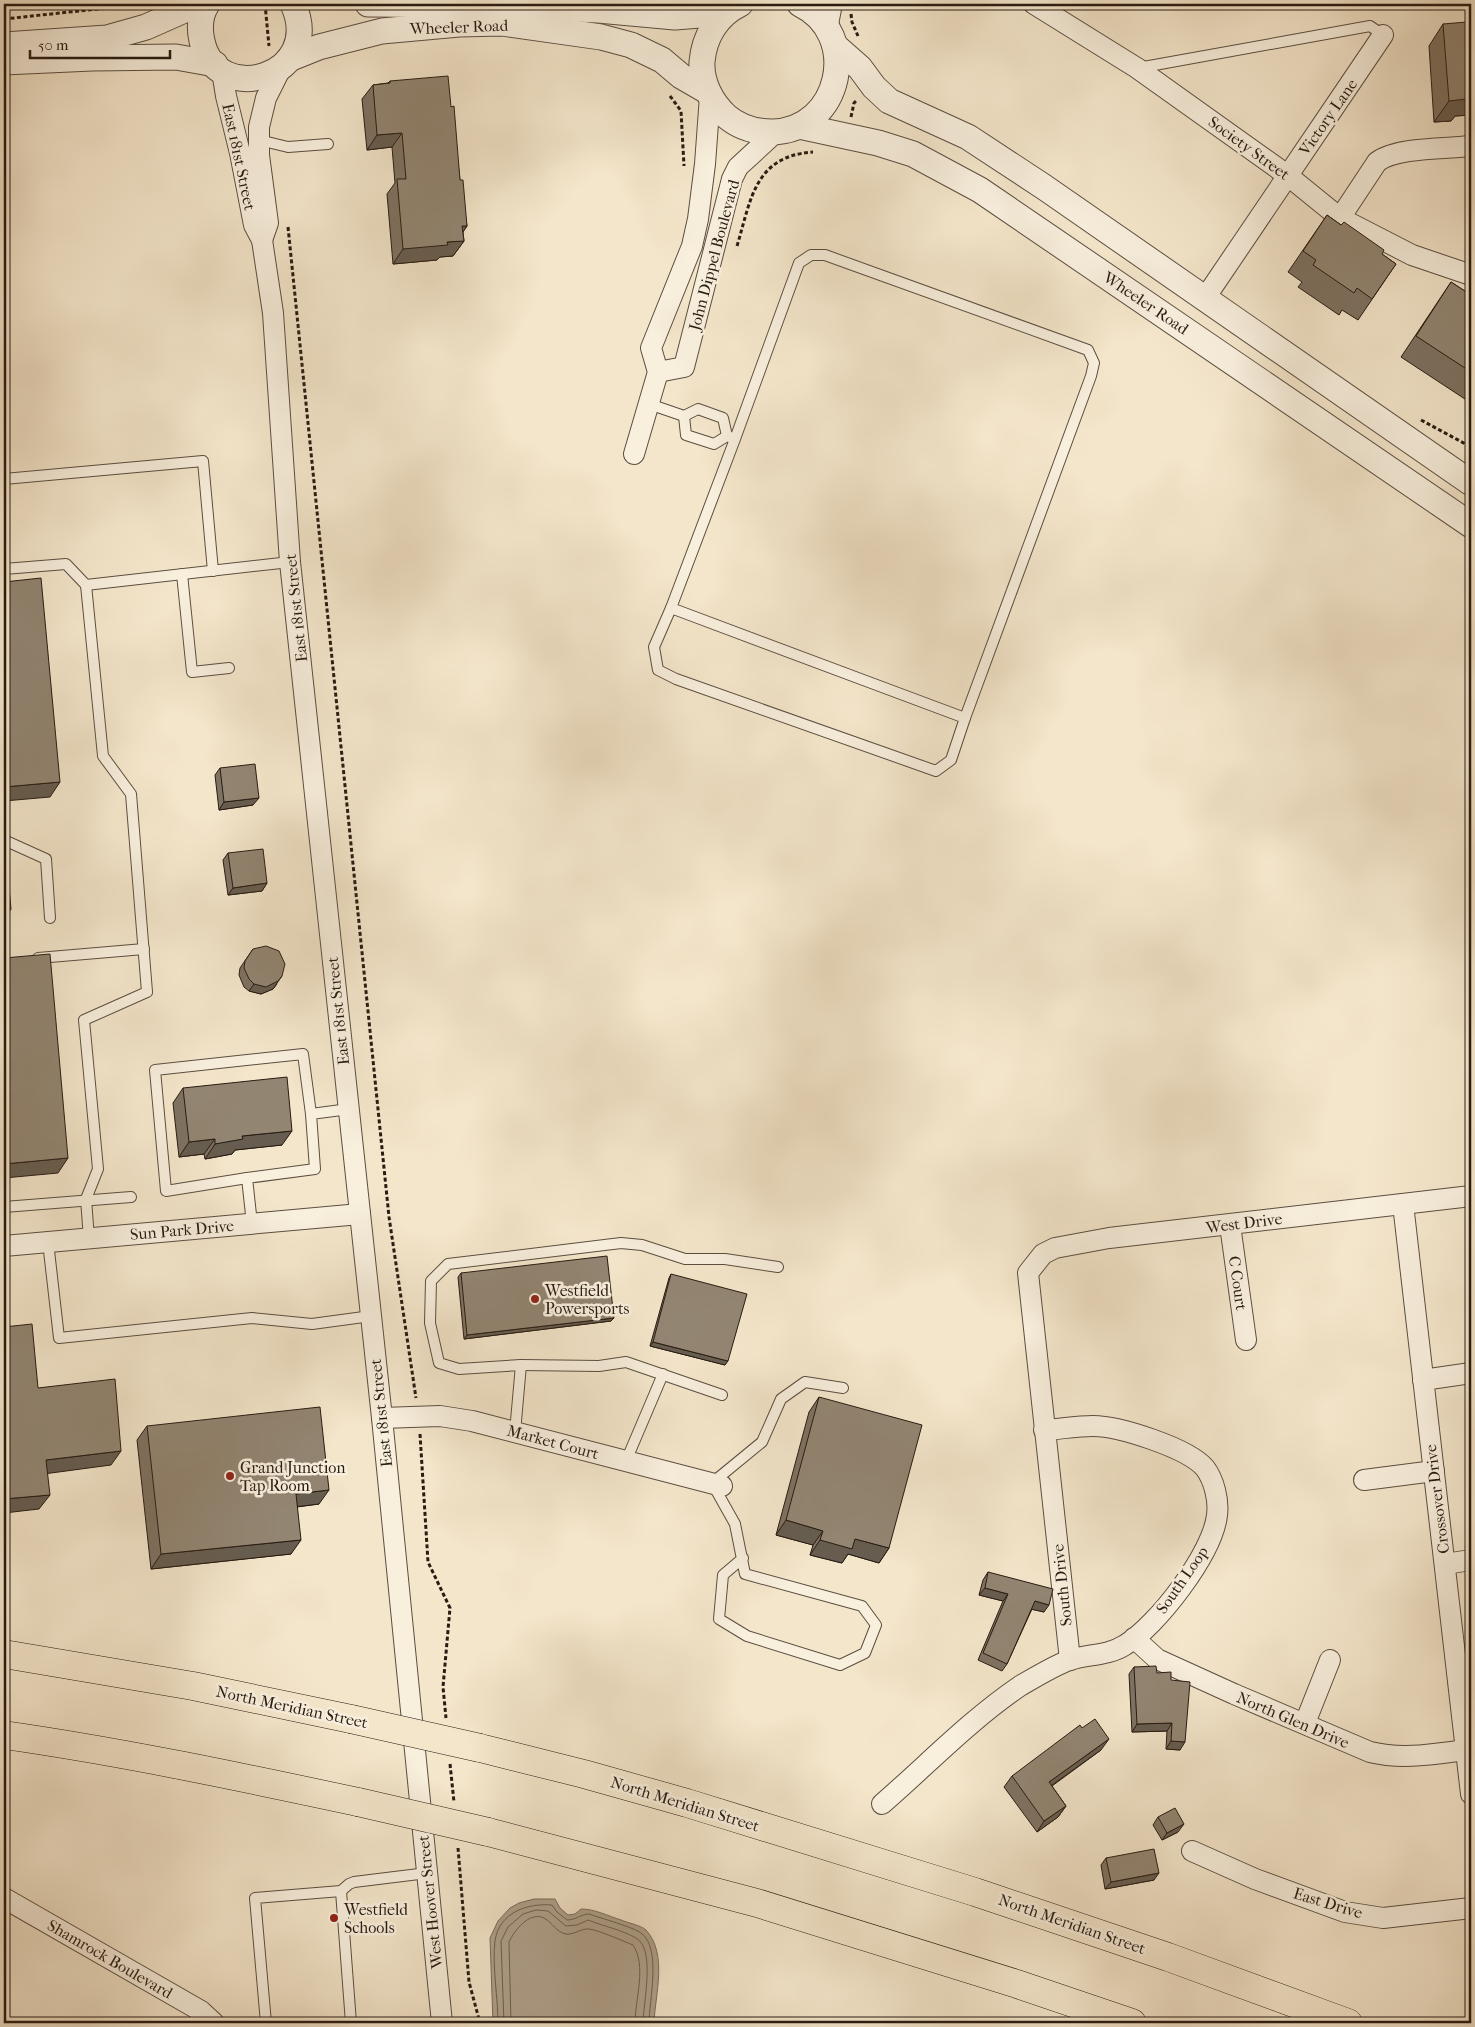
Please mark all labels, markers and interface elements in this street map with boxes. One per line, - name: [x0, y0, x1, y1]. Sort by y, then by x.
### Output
- street label: Wheeler Road: [408, 16, 509, 38]
- scale bar: [30, 28, 170, 60]
- text: 50 m: [38, 36, 69, 54]
- street label: Victory Lane: [1294, 75, 1361, 160]
- street label: East 181st Street: [218, 102, 260, 213]
- street label: Society Street: [1205, 112, 1294, 184]
- street label: John Dippel Boulevard: [684, 177, 743, 334]
- street label: Wheeler Road: [1099, 267, 1192, 339]
- street label: East 181st Street: [281, 553, 311, 663]
- street label: East 181st Street: [323, 956, 353, 1066]
- street label: West Drive: [1204, 1209, 1283, 1237]
- street label: Sun Park Drive: [129, 1216, 235, 1244]
- street label: C Court: [1225, 1255, 1251, 1312]
- place label: Westfield Powersports: [544, 1281, 630, 1318]
- marker: Westfield Powersports: [529, 1293, 541, 1305]
- street label: East 181st Street: [366, 1358, 396, 1468]
- street label: Market Court: [505, 1421, 601, 1463]
- street label: Crossover Drive: [1421, 1443, 1453, 1555]
- place label: Grand Junction Tap Room: [240, 1458, 346, 1495]
- marker: Grand Junction Tap Room: [224, 1470, 236, 1482]
- street label: South Loop: [1152, 1542, 1212, 1617]
- street label: South Drive: [1048, 1543, 1076, 1627]
- street label: North Meridian Street: [214, 1682, 370, 1732]
- street label: North Glen Drive: [1234, 1688, 1352, 1752]
- street label: North Meridian Street: [608, 1772, 762, 1836]
- street label: West Hoover Street: [414, 1834, 447, 1971]
- street label: East Drive: [1291, 1883, 1365, 1923]
- street label: North Meridian Street: [996, 1890, 1148, 1958]
- place label: Westfield Schools: [343, 1900, 408, 1937]
- marker: Westfield Schools: [328, 1912, 340, 1924]
- street label: Shamrock Boulevard: [44, 1915, 176, 2003]

